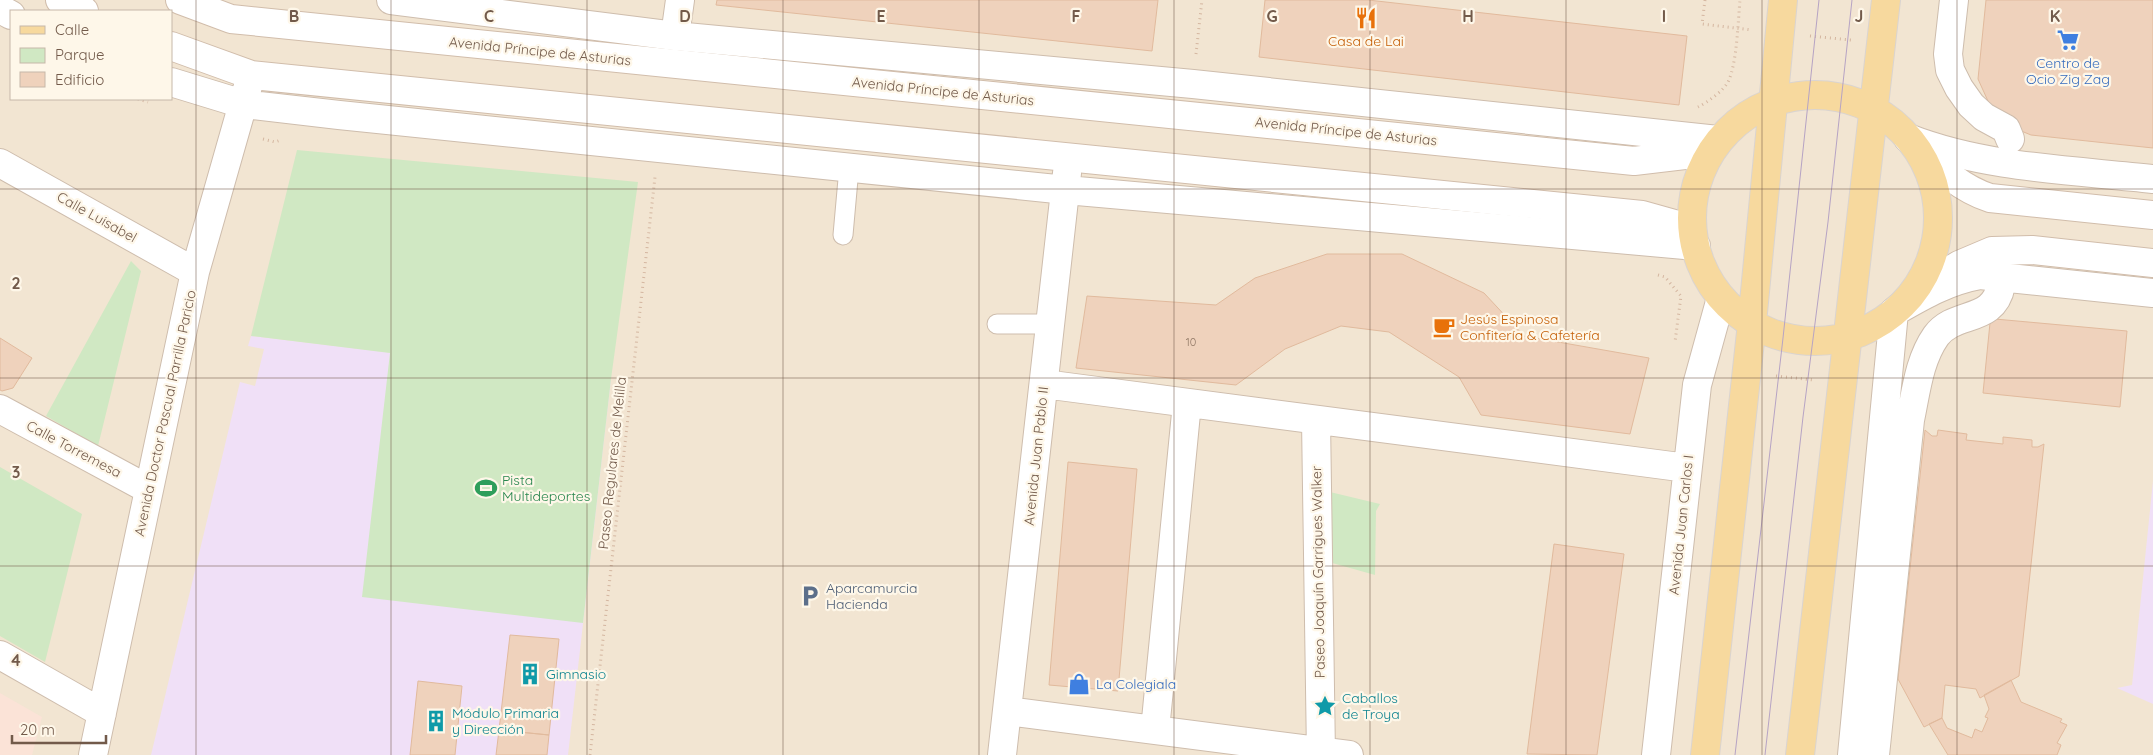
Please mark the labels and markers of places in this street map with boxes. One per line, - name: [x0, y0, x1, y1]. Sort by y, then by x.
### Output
- restaurant icon: Casa de Lai: [1353, 5, 1379, 31]
- supermarket icon: Centro de Ocio Zig Zag: [2055, 27, 2081, 53]
- place label: Casa de Lai: [1328, 32, 1404, 50]
- place label: Centro de Ocio Zig Zag: [2026, 54, 2110, 88]
- place label: Jesús Espinosa Confitería & Cafetería: [1460, 310, 1600, 344]
- cafe icon: Jesús Espinosa Confitería & Cafetería: [1431, 314, 1457, 340]
- place label: Pista Multideportes: [502, 471, 590, 505]
- sports icon: Pista Multideportes: [473, 475, 499, 501]
- place label: Aparcamurcia Hacienda: [826, 579, 917, 613]
- parking icon: Aparcamurcia Hacienda: [797, 583, 823, 609]
- building icon: Gimnasio: [517, 661, 543, 687]
- place label: Gimnasio: [546, 665, 606, 683]
- shop icon: La Colegiala: [1066, 671, 1092, 697]
- place label: La Colegiala: [1096, 675, 1176, 693]
- place label: Caballos de Troya: [1342, 689, 1400, 723]
- place icon: Caballos de Troya: [1312, 693, 1338, 719]
- place label: Módulo Primaria y Dirección: [452, 704, 559, 738]
- building icon: Módulo Primaria y Dirección: [423, 708, 449, 734]

